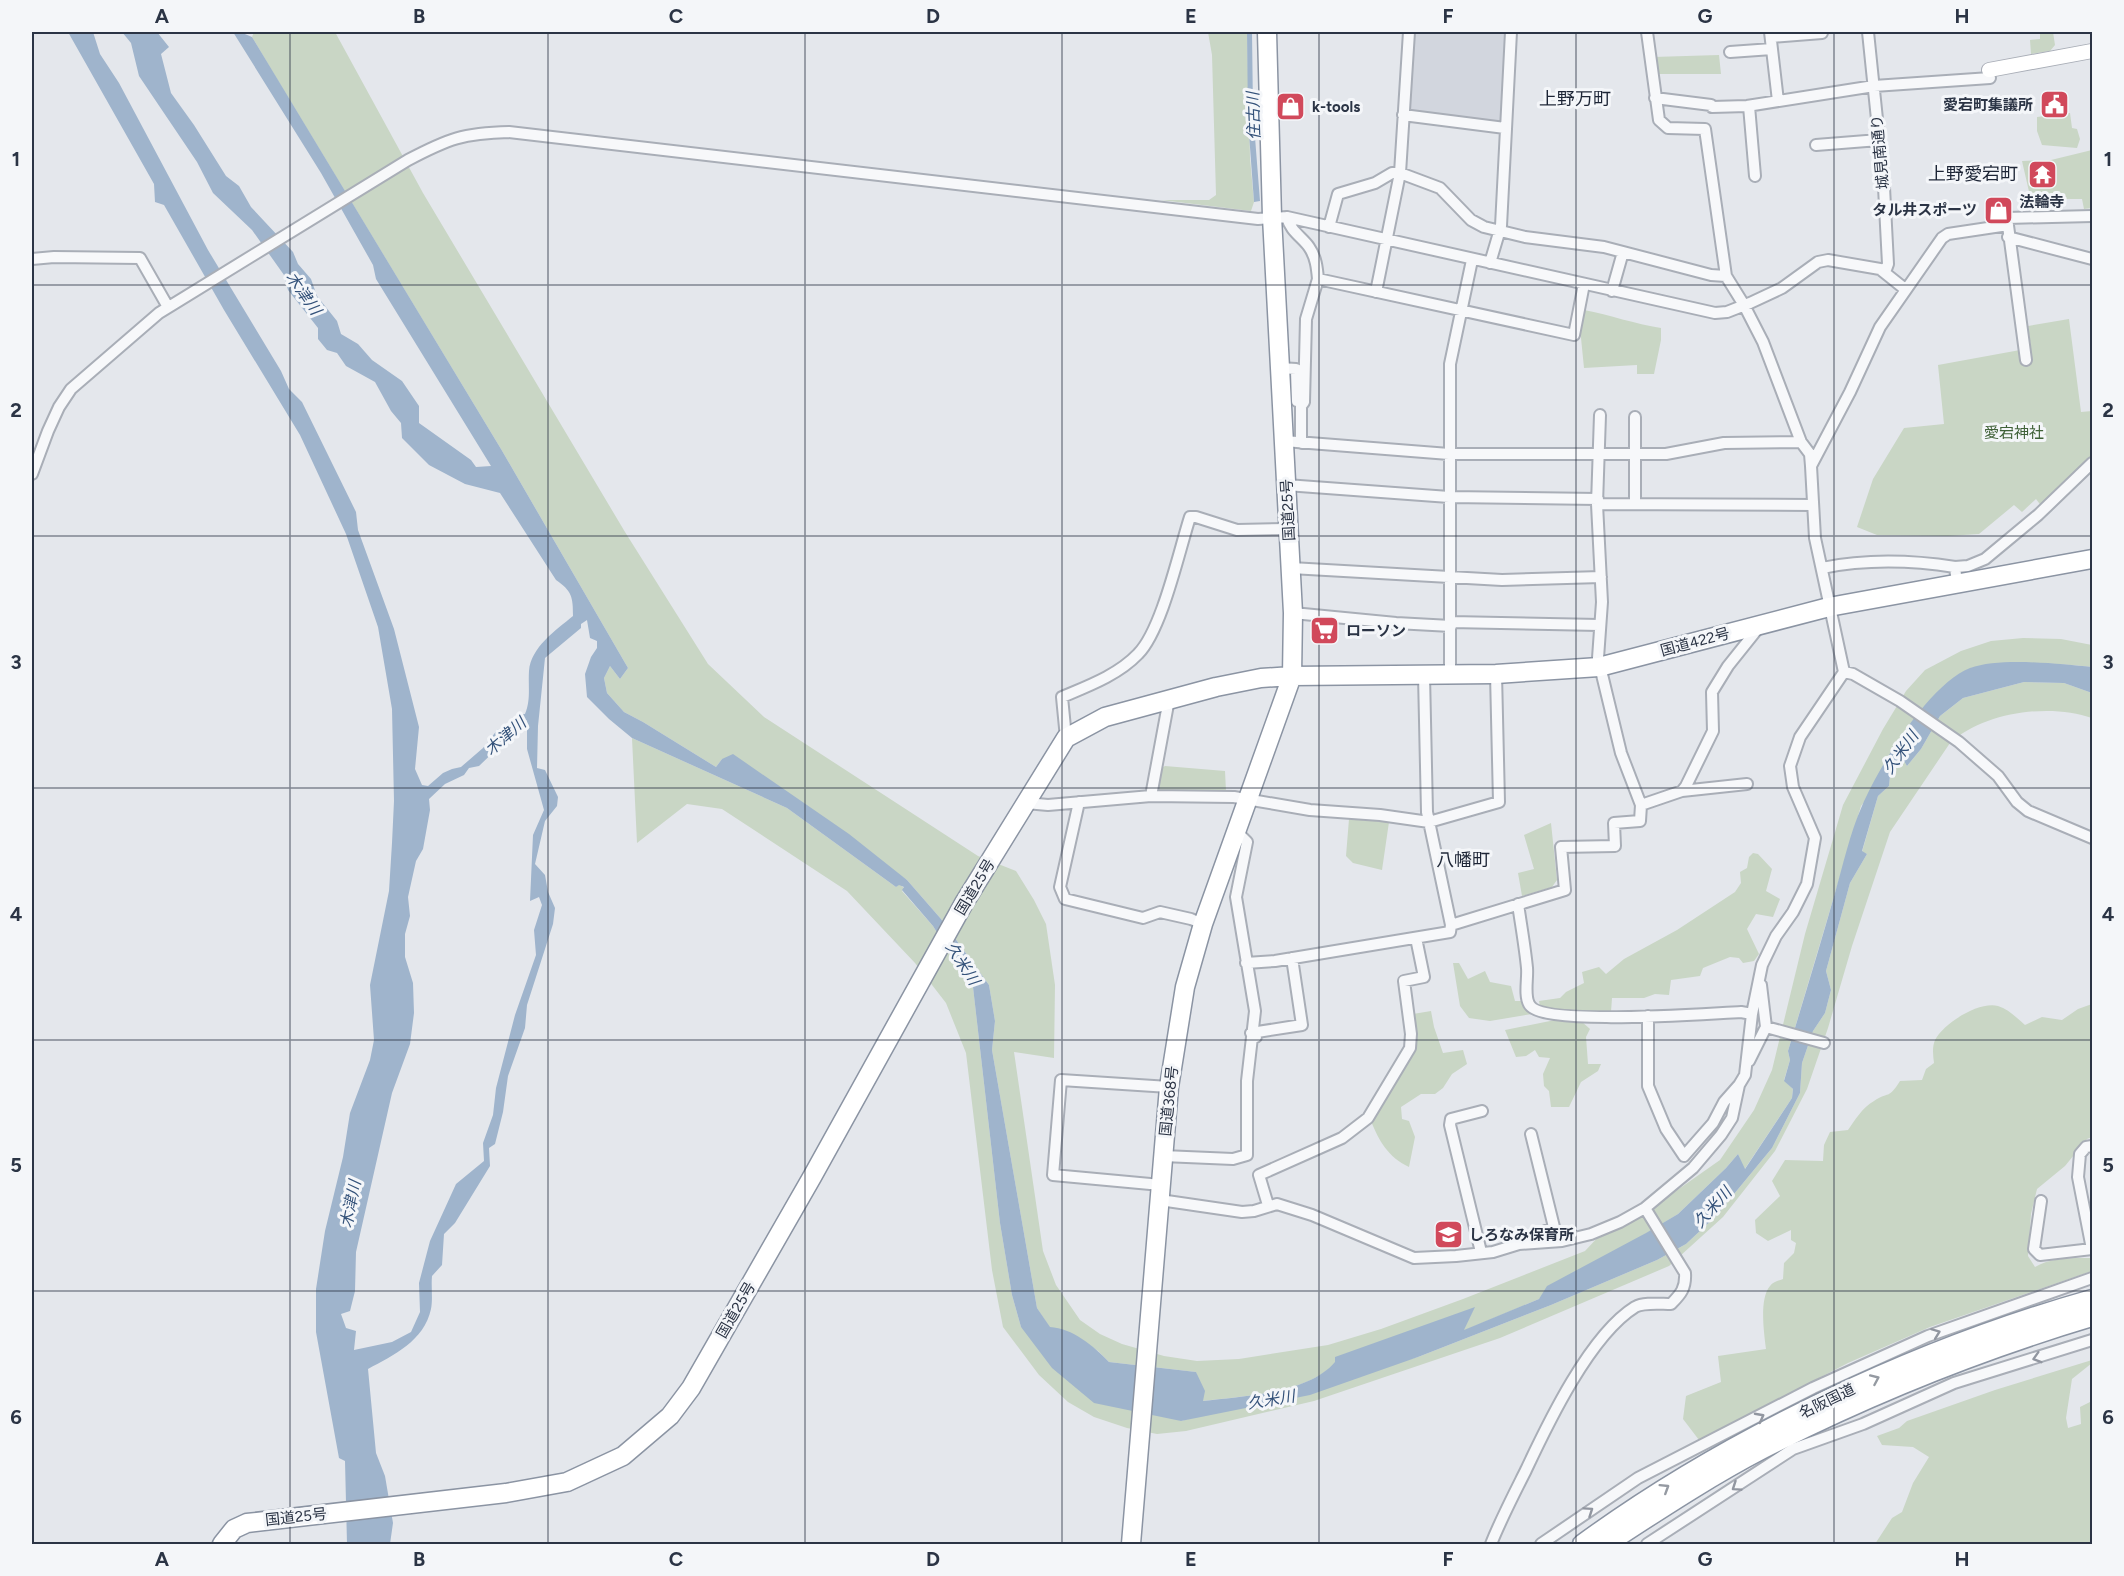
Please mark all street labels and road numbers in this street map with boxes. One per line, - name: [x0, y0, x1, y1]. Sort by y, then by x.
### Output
- street label: 城見南通り: [1868, 114, 1892, 190]
- street label: 国道25号: [1277, 479, 1299, 541]
- street label: 国道422号: [1658, 624, 1732, 660]
- street label: 国道25号: [951, 856, 999, 918]
- street label: 国道368号: [1156, 1065, 1182, 1137]
- street label: 国道25号: [713, 1279, 759, 1341]
- street label: 名阪国道: [1796, 1380, 1858, 1422]
- street label: 国道25号: [264, 1505, 328, 1529]

